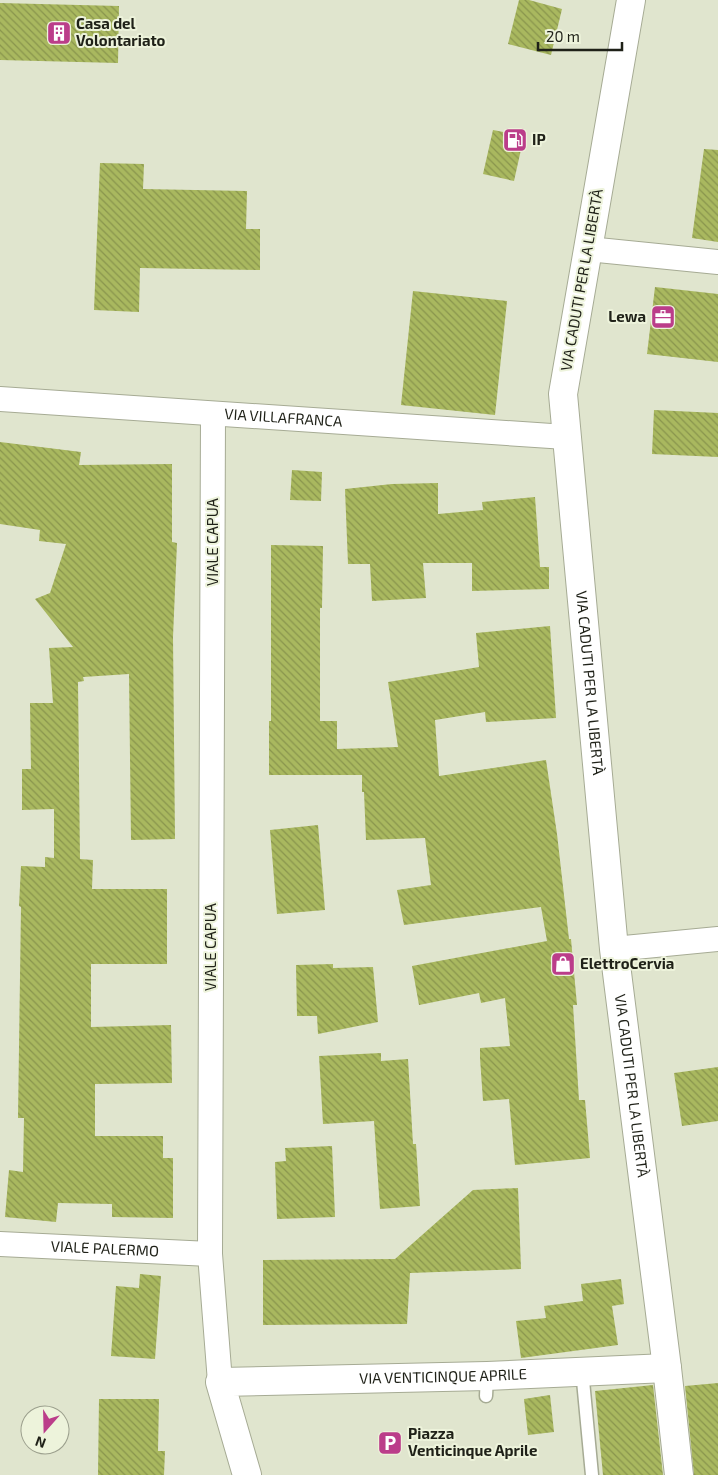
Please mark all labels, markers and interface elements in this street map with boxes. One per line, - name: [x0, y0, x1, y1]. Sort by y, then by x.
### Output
- place label: Casa del Volontariato: [76, 14, 166, 49]
- building icon: Casa del Volontariato: [46, 20, 72, 46]
- scale bar: [538, 20, 622, 52]
- text: 20 m: [546, 27, 580, 45]
- fuel station icon: IP: [502, 127, 528, 153]
- place label: IP: [532, 130, 546, 148]
- street label: VIA CADUTI PER LA LIBERTÀ: [556, 187, 606, 372]
- office icon: Lewa: [650, 304, 676, 330]
- place label: Lewa: [608, 307, 646, 325]
- street label: VIA VILLAFRANCA: [224, 404, 344, 430]
- street label: VIALE CAPUA: [203, 497, 221, 586]
- street label: VIA CADUTI PER LA LIBERTÀ: [573, 590, 608, 776]
- street label: VIALE CAPUA: [201, 902, 219, 991]
- shop icon: ElettroCervia: [550, 951, 576, 977]
- place label: ElettroCervia: [580, 954, 674, 972]
- street label: VIA CADUTI PER LA LIBERTÀ: [612, 993, 653, 1179]
- street label: VIALE PALERMO: [50, 1236, 159, 1260]
- street label: VIA VENTICINQUE APRILE: [359, 1364, 527, 1387]
- north arrow: [20, 1405, 70, 1455]
- place label: Piazza Venticinque Aprile: [408, 1424, 537, 1459]
- parking icon: Piazza Venticinque Aprile: [377, 1430, 403, 1456]
- text: N: [33, 1433, 48, 1452]

